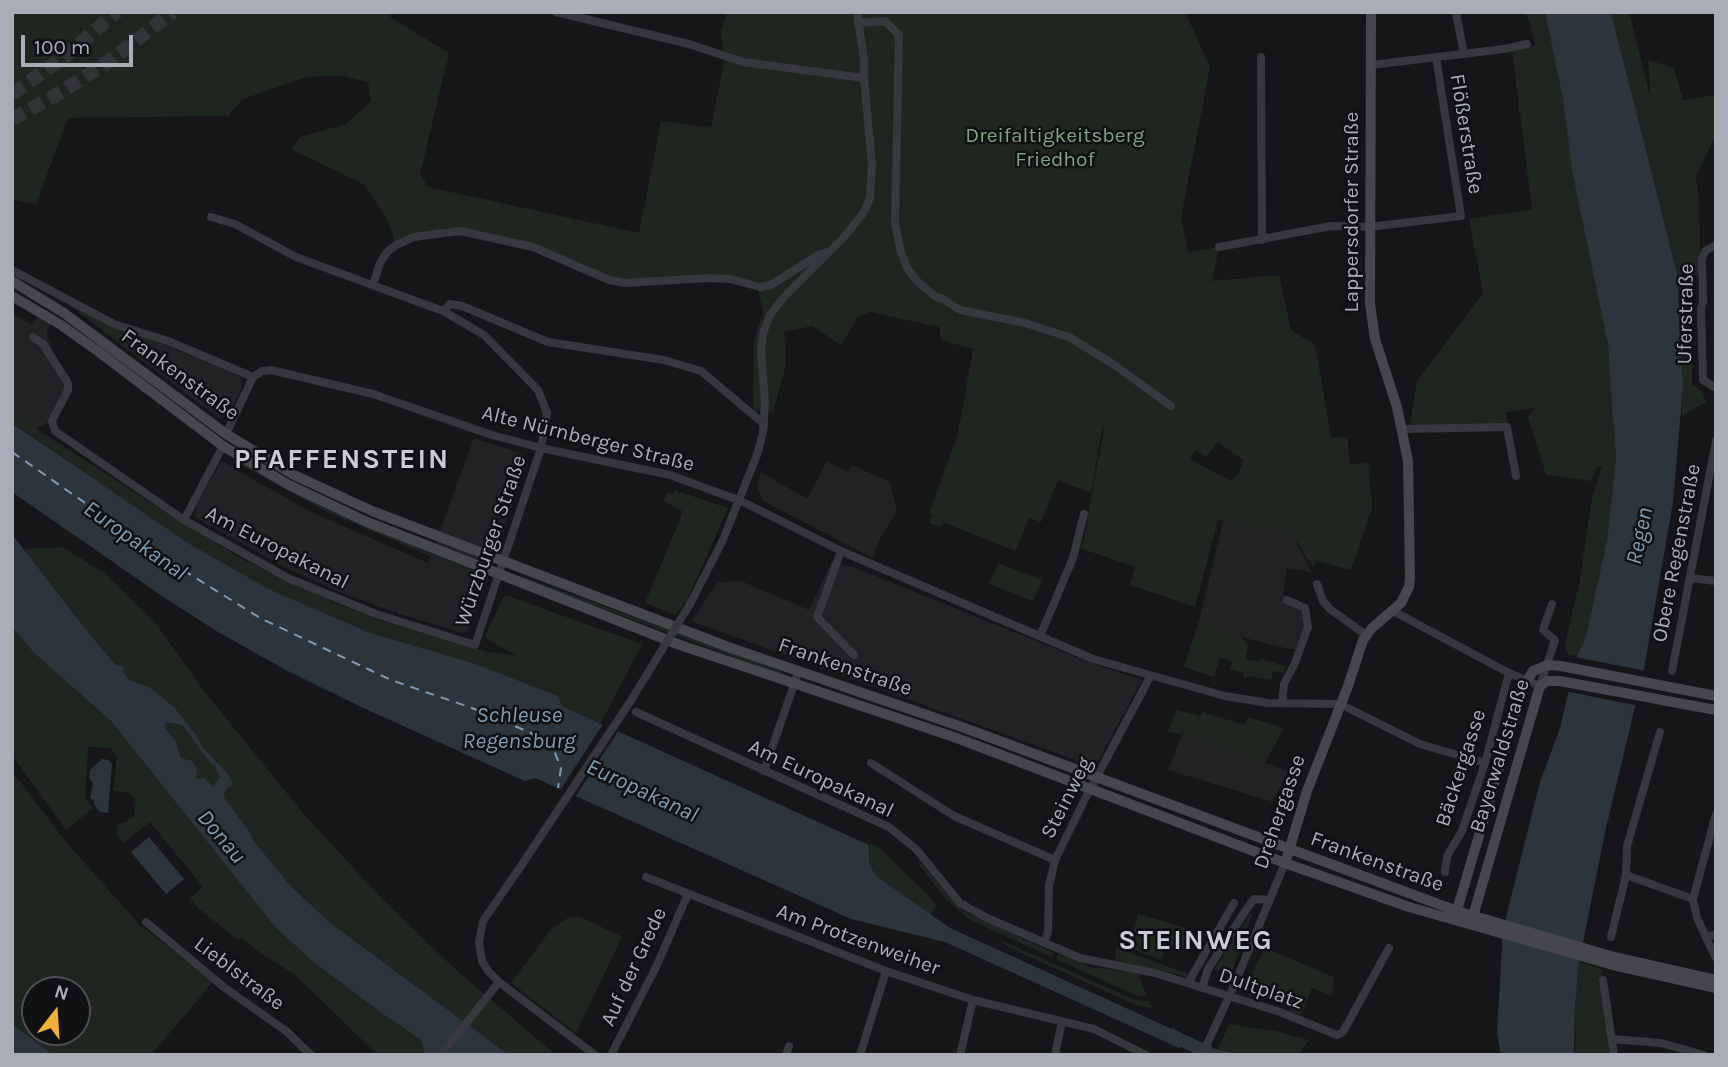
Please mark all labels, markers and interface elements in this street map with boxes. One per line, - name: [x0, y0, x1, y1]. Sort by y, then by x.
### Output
- scale bar: [24, 21, 136, 65]
- text: 100 m: [34, 35, 91, 59]
- street label: Flößerstraße: [1444, 72, 1488, 196]
- street label: Lappersdorfer Straße: [1339, 112, 1365, 312]
- park label: Dreifaltigkeitsberg Friedhof: [965, 123, 1145, 173]
- street label: Uferstraße: [1673, 263, 1699, 365]
- street label: Frankenstraße: [116, 324, 244, 426]
- street label: Alte Nürnberger Straße: [479, 400, 697, 478]
- district label: PFAFFENSTEIN: [235, 443, 449, 477]
- street label: Würzburger Straße: [450, 452, 532, 630]
- street label: Obere Regenstraße: [1647, 462, 1707, 644]
- water label: Europakanal: [78, 495, 192, 587]
- street label: Am Europakanal: [201, 501, 353, 595]
- water label: Regen: [1620, 505, 1660, 567]
- street label: Frankenstraße: [775, 632, 915, 702]
- street label: Bayerwaldstraße: [1465, 676, 1535, 836]
- water label: Schleuse Regensburg: [463, 701, 575, 755]
- street label: Bäckergasse: [1430, 706, 1492, 830]
- street label: Am Europakanal: [744, 734, 898, 824]
- street label: Drehergasse: [1249, 752, 1311, 872]
- water label: Europakanal: [582, 753, 702, 829]
- street label: Steinweg: [1036, 753, 1098, 843]
- water label: Donau: [191, 805, 251, 869]
- street label: Frankenstraße: [1307, 826, 1447, 898]
- street label: Am Protzenweiher: [773, 899, 943, 981]
- street label: Auf der Grede: [596, 904, 672, 1030]
- district label: STEINWEG: [1119, 924, 1273, 958]
- street label: Lieblstraße: [189, 932, 289, 1016]
- street label: Dultplatz: [1215, 963, 1307, 1015]
- north arrow: [21, 976, 91, 1046]
- text: N: [52, 980, 71, 1005]

